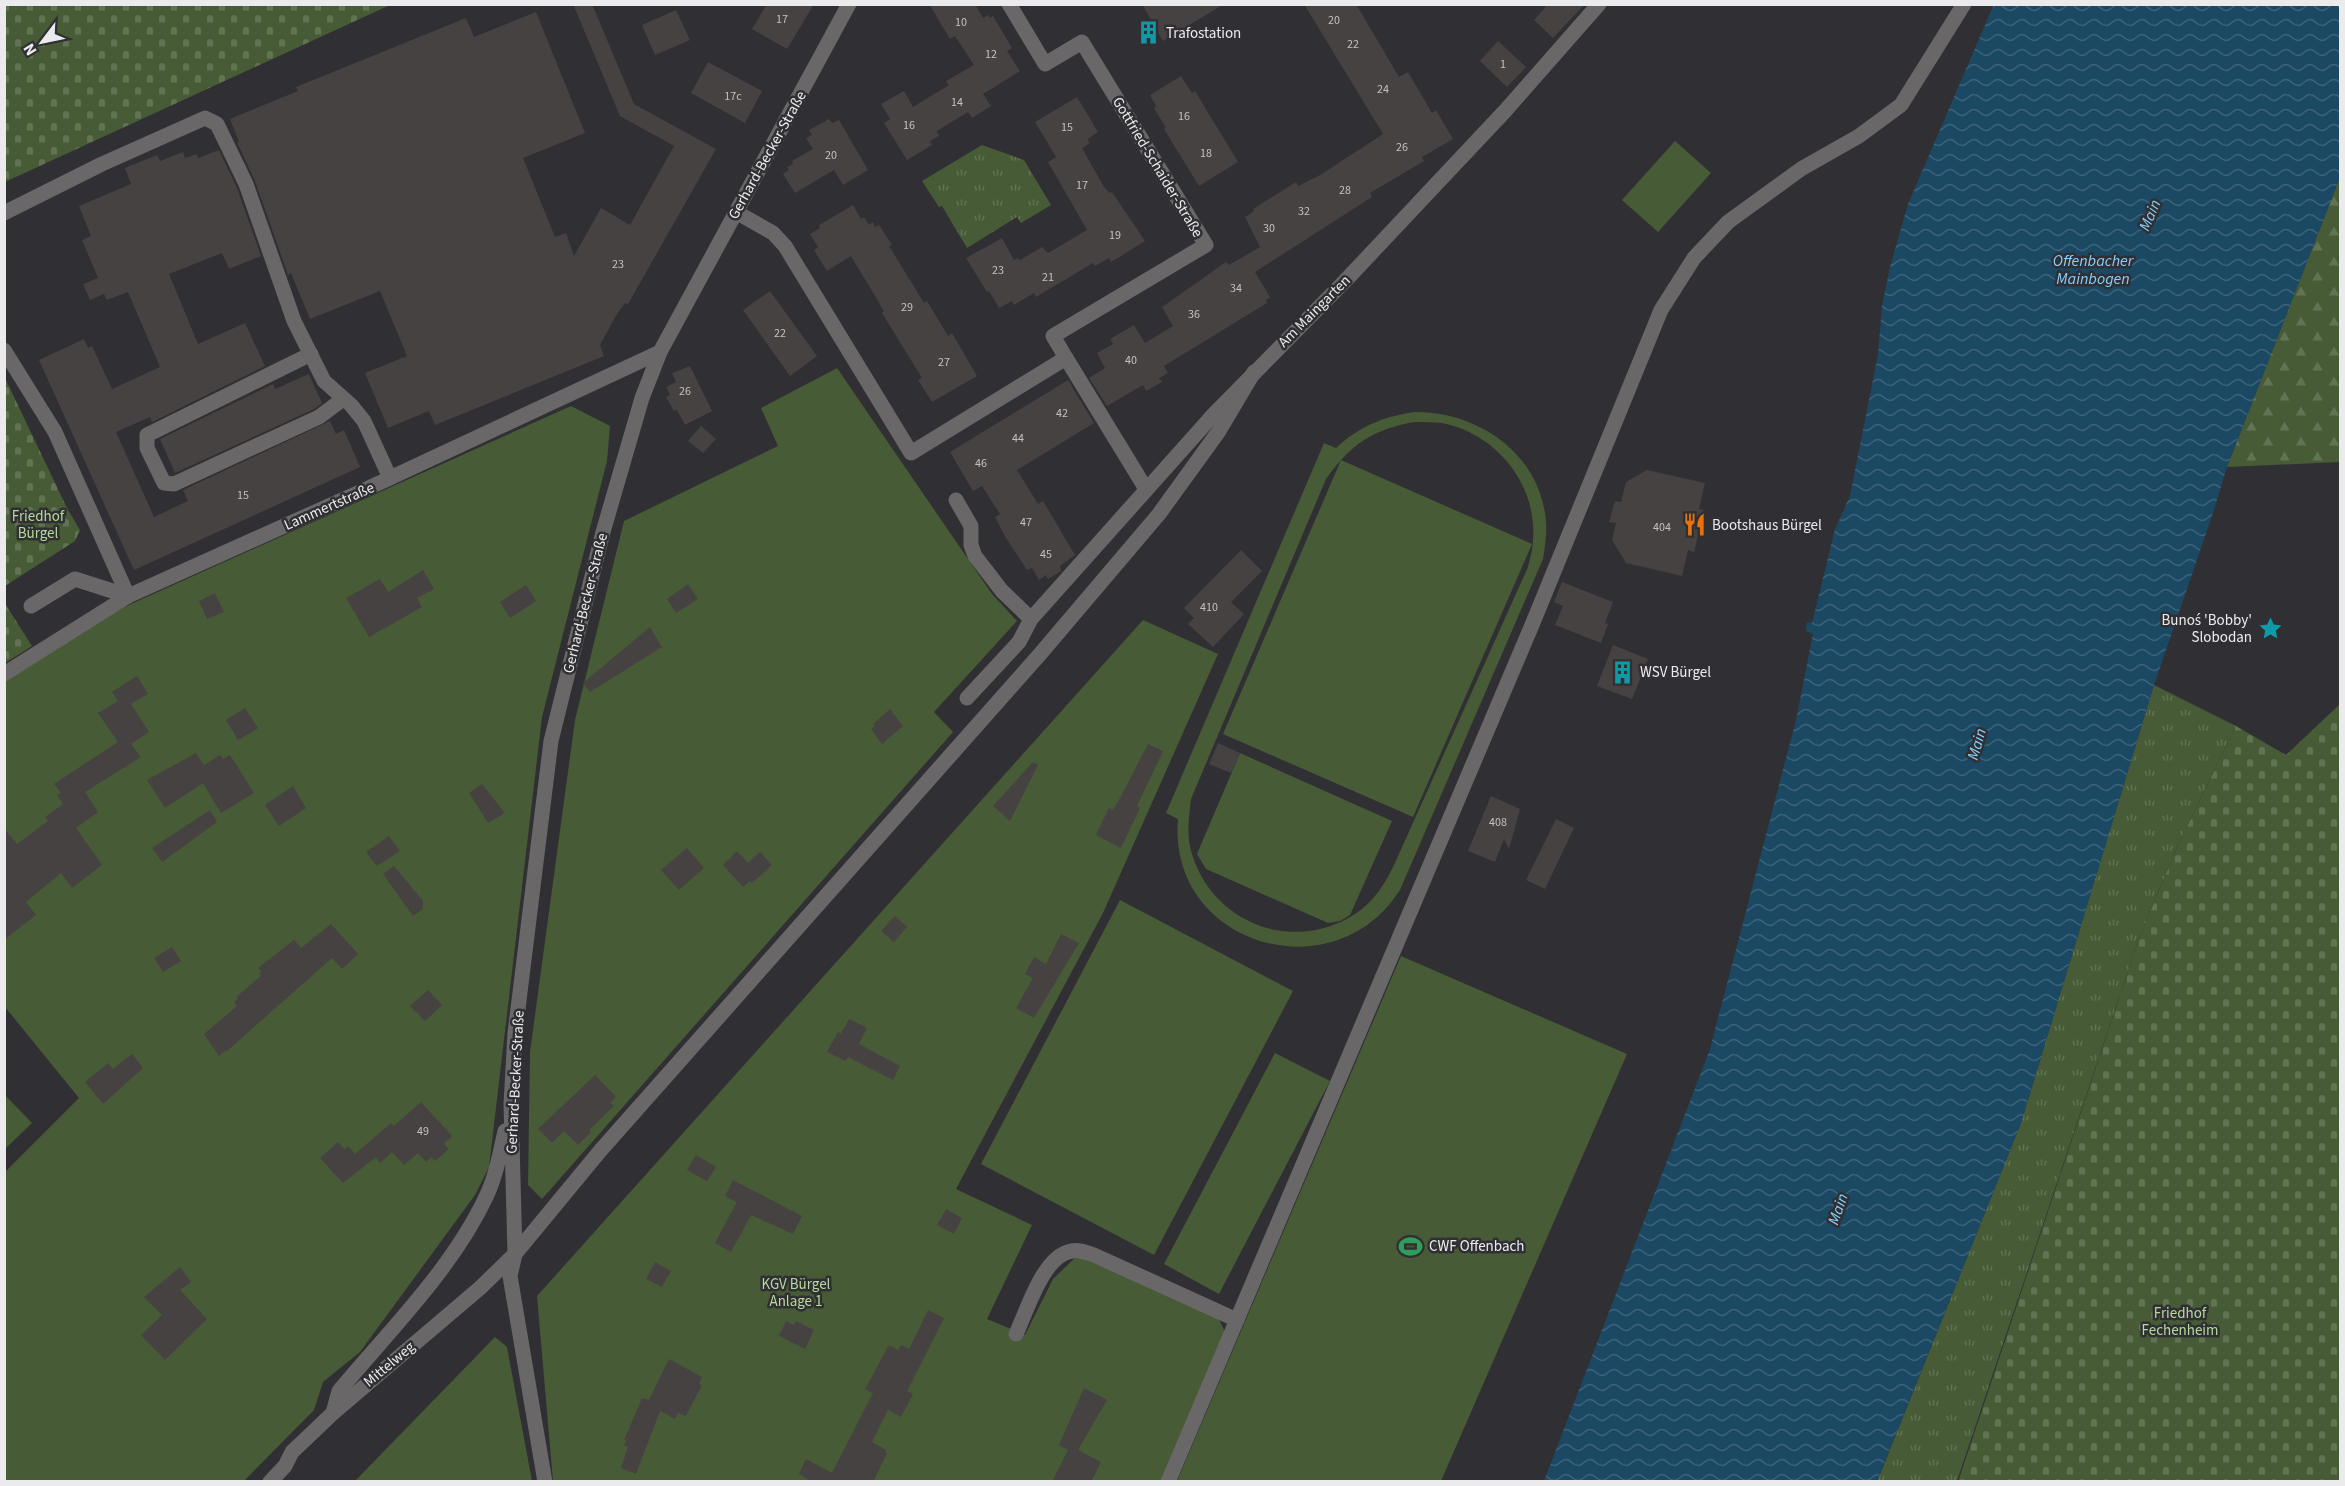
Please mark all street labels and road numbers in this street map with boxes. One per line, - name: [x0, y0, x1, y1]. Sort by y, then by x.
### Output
- street label: Gerhard-Becker-Straße: [723, 87, 811, 223]
- street label: Gottfried-Schaider-Straße: [1107, 93, 1208, 242]
- street label: Am Maingarten: [1274, 271, 1355, 352]
- street label: Lammertstraße: [281, 477, 378, 536]
- street label: Gerhard-Becker-Straße: [558, 531, 613, 675]
- street label: Gerhard-Becker-Straße: [501, 1010, 530, 1154]
- street label: Mittelweg: [359, 1336, 420, 1392]

